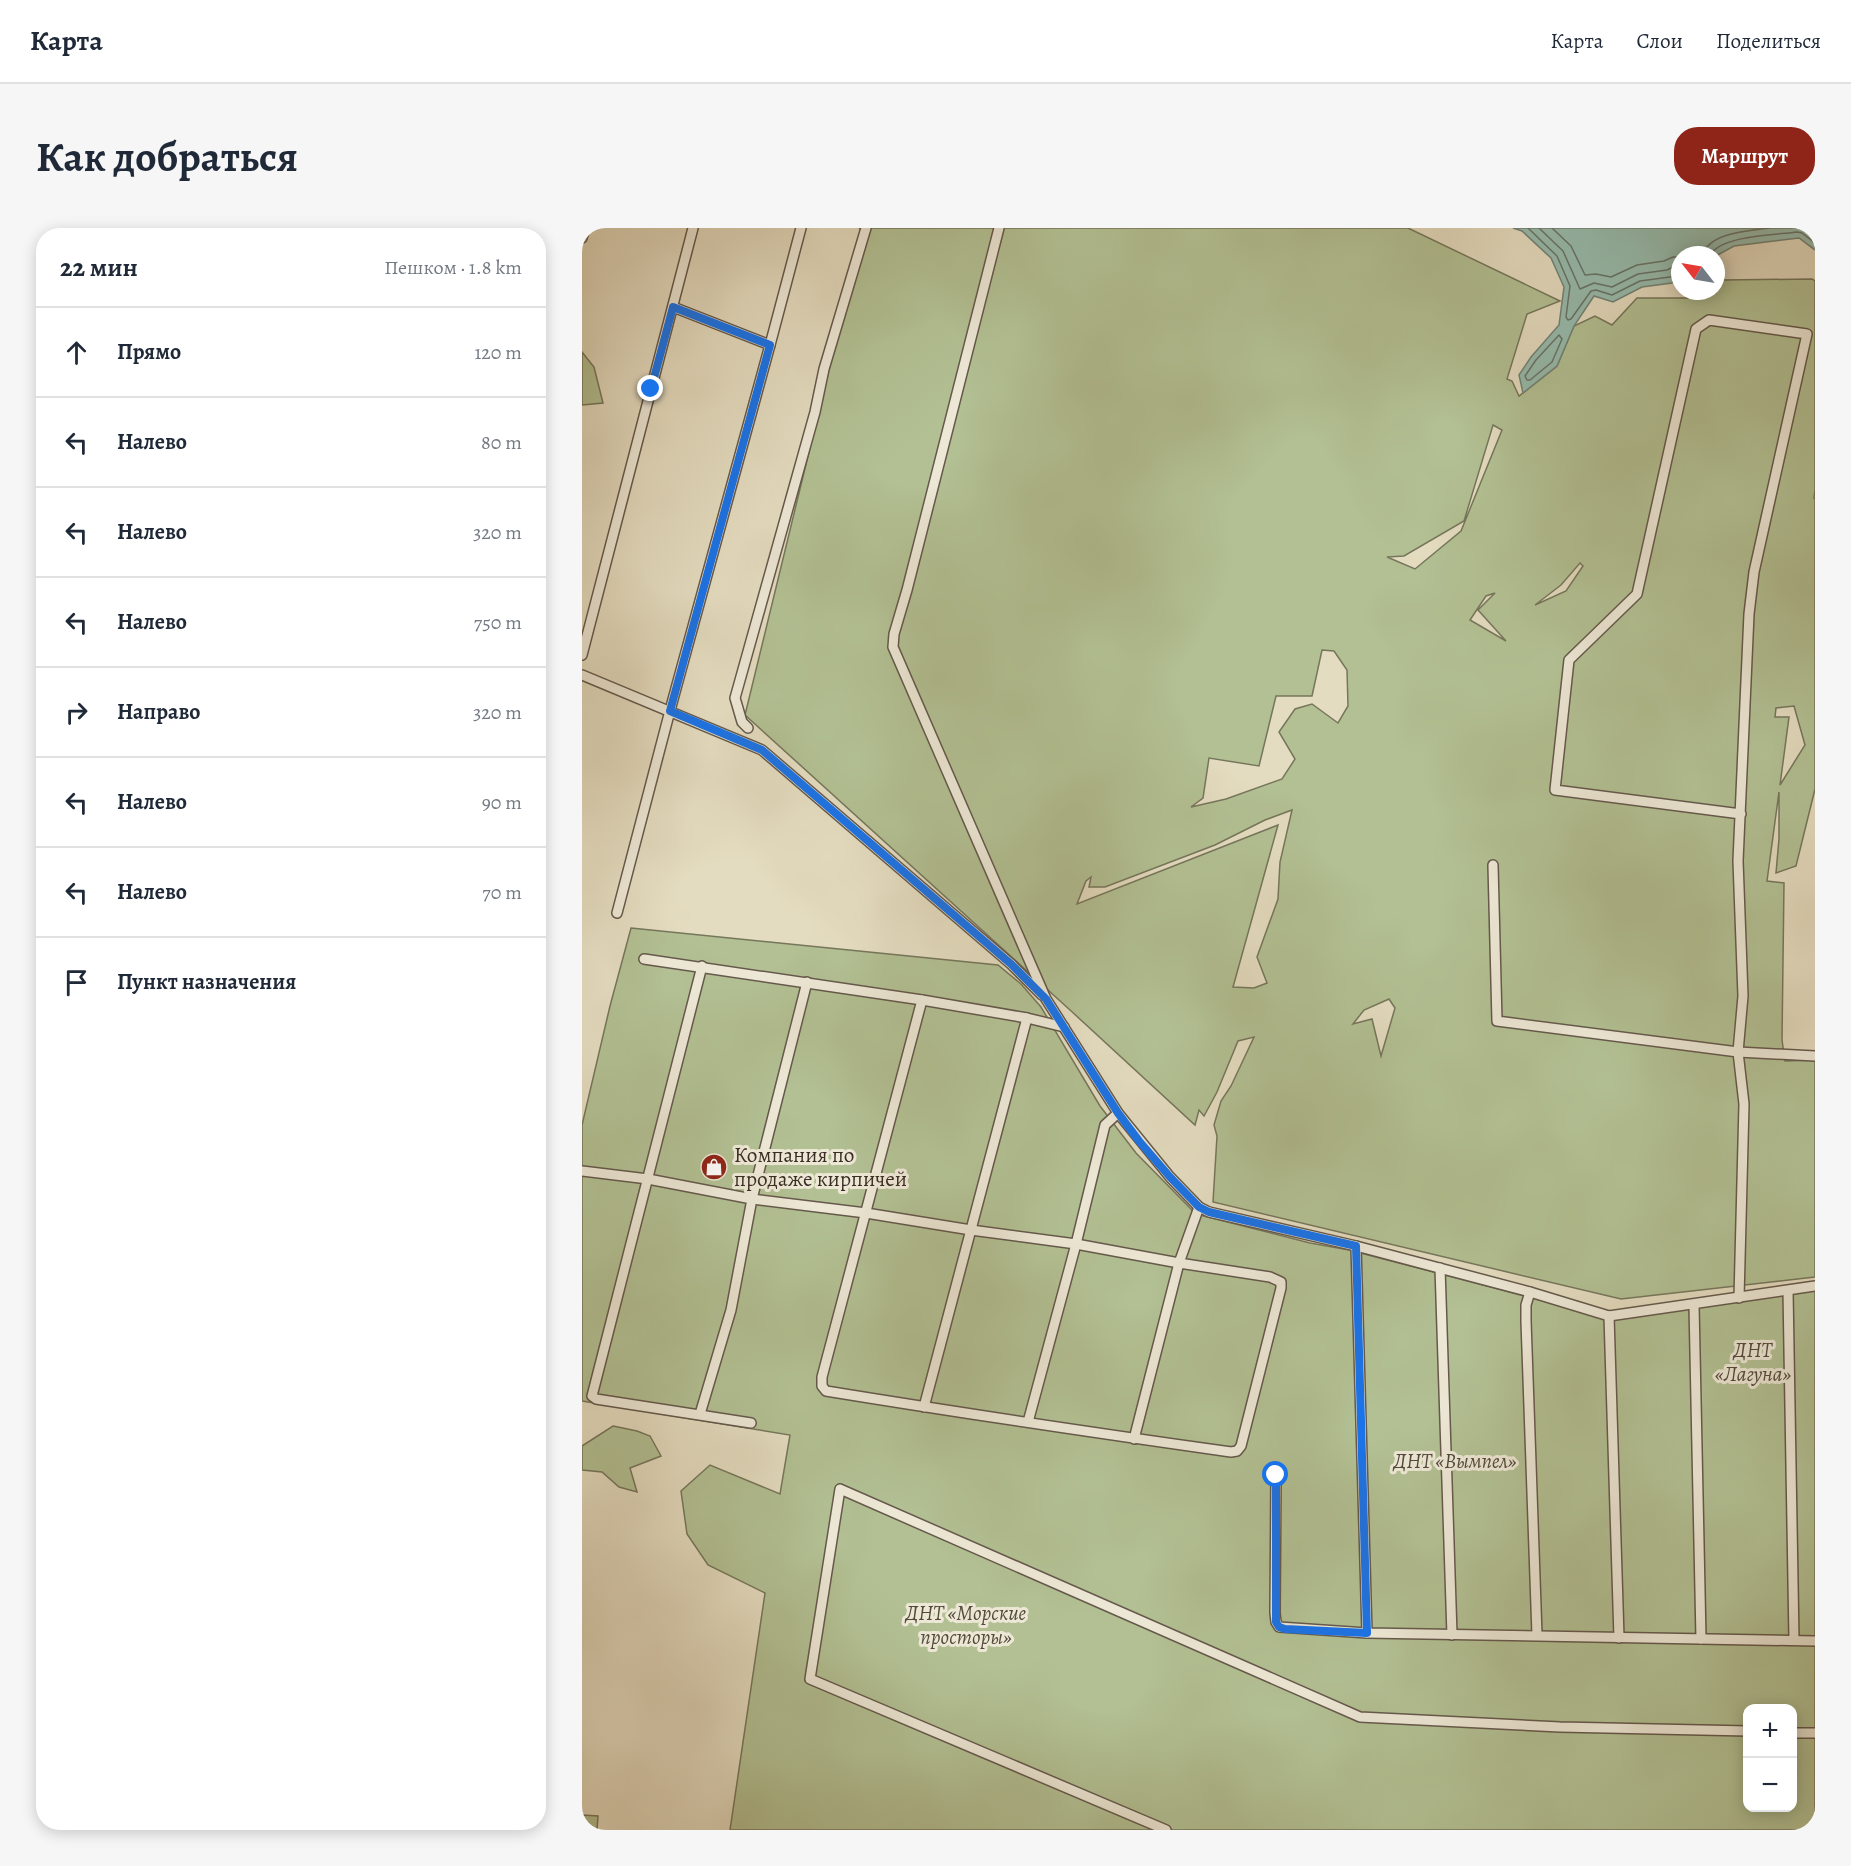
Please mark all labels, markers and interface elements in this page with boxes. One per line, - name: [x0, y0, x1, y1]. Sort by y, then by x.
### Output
- text: Карта: [30, 22, 103, 60]
- text: Карта: [1550, 27, 1603, 55]
- text: Слои: [1636, 27, 1683, 55]
- text: Поделиться: [1716, 27, 1821, 55]
- button: Маршрут: [1674, 127, 1815, 185]
- text: Как добраться: [36, 128, 298, 185]
- north arrow: [1671, 246, 1725, 300]
- text: 22 мин: [60, 250, 138, 285]
- text: Пешком · 1.8 km: [384, 254, 522, 281]
- icon: ahead: [60, 336, 93, 369]
- text: Прямо: [117, 337, 181, 367]
- text: 120 m: [474, 339, 522, 366]
- route end: [637, 375, 663, 401]
- icon: left: [60, 426, 93, 459]
- text: Налево: [117, 427, 187, 457]
- text: 80 m: [481, 429, 522, 456]
- icon: left: [60, 516, 93, 549]
- text: Налево: [117, 517, 187, 547]
- text: 320 m: [473, 519, 522, 546]
- icon: left: [60, 606, 93, 639]
- text: Налево: [117, 607, 187, 637]
- text: 750 m: [474, 609, 522, 636]
- icon: right: [60, 696, 93, 729]
- text: Направо: [117, 697, 200, 727]
- text: 320 m: [473, 699, 522, 726]
- icon: left: [60, 786, 93, 819]
- text: Налево: [117, 787, 187, 817]
- text: 90 m: [482, 789, 522, 816]
- icon: left: [60, 876, 93, 909]
- text: Налево: [117, 877, 187, 907]
- text: 70 m: [482, 879, 522, 906]
- icon: arrive: [60, 966, 93, 999]
- text: Пункт назначения: [117, 967, 296, 997]
- place label: Компания по продаже кирпичей: [734, 1141, 907, 1193]
- shop icon: Компания по продаже кирпичей: [699, 1152, 729, 1182]
- park label: ДНТ «Лагуна»: [1715, 1336, 1791, 1388]
- park label: ДНТ «Вымпел»: [1392, 1447, 1517, 1475]
- route start: [1262, 1461, 1288, 1487]
- park label: ДНТ «Морские просторы»: [904, 1599, 1027, 1651]
- map controls: [1743, 1704, 1797, 1812]
- button: +: [1743, 1704, 1797, 1758]
- button: −: [1743, 1758, 1797, 1812]

